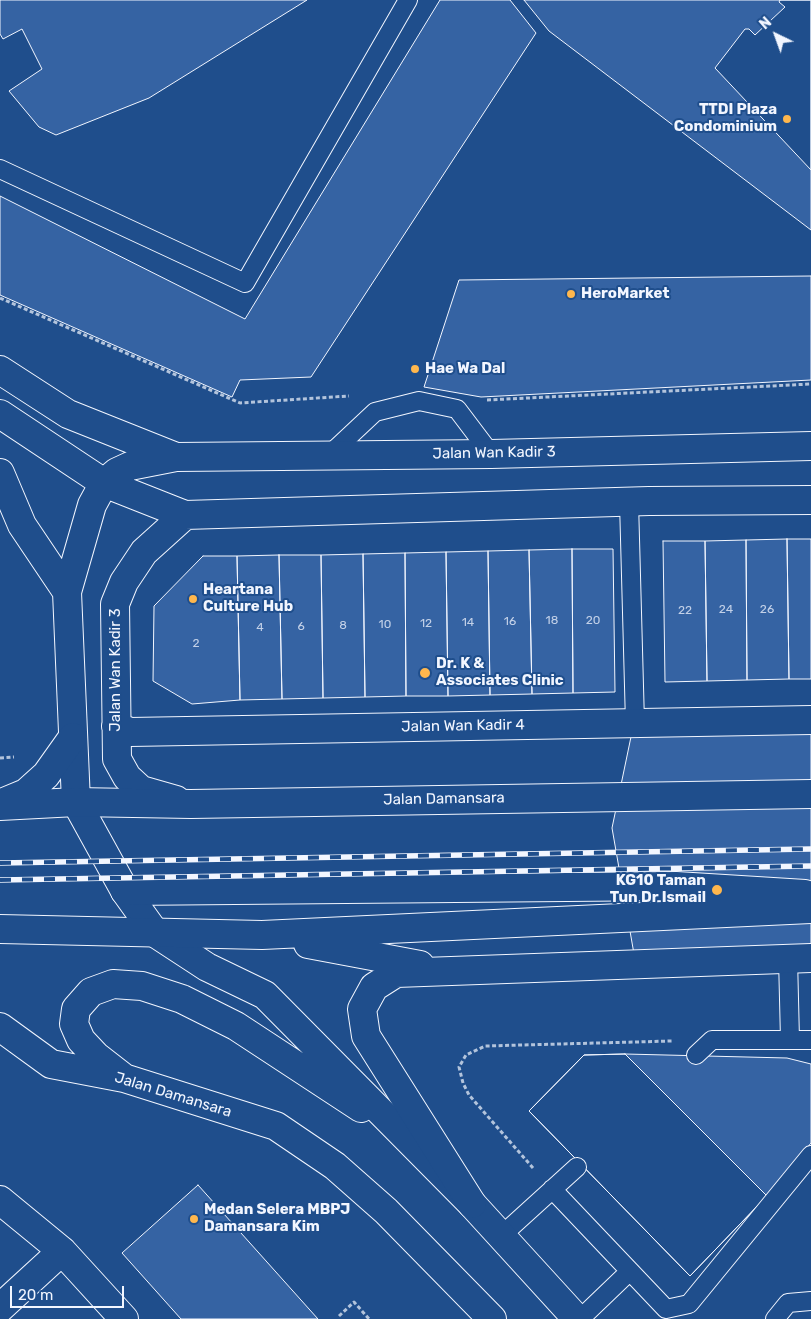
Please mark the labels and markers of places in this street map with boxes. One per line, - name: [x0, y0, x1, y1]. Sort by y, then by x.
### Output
- place label: TTDI Plaza Condominium: [674, 101, 777, 136]
- marker: TTDI Plaza Condominium: [781, 113, 793, 125]
- place label: HeroMarket: [581, 285, 669, 303]
- marker: HeroMarket: [565, 288, 577, 300]
- place label: Hae Wa Dal: [425, 360, 505, 378]
- marker: Hae Wa Dal: [409, 363, 421, 375]
- place label: Heartana Culture Hub: [203, 581, 293, 616]
- marker: Heartana Culture Hub: [187, 593, 199, 605]
- place label: Dr. K & Associates Clinic: [436, 655, 564, 690]
- marker: Dr. K & Associates Clinic: [418, 666, 432, 680]
- place label: KG10 Taman Tun Dr Ismail: [610, 872, 706, 907]
- marker: KG10 Taman Tun Dr Ismail: [710, 883, 724, 897]
- place label: Medan Selera MBPJ Damansara Kim: [204, 1201, 350, 1236]
- marker: Medan Selera MBPJ Damansara Kim: [188, 1213, 200, 1225]

